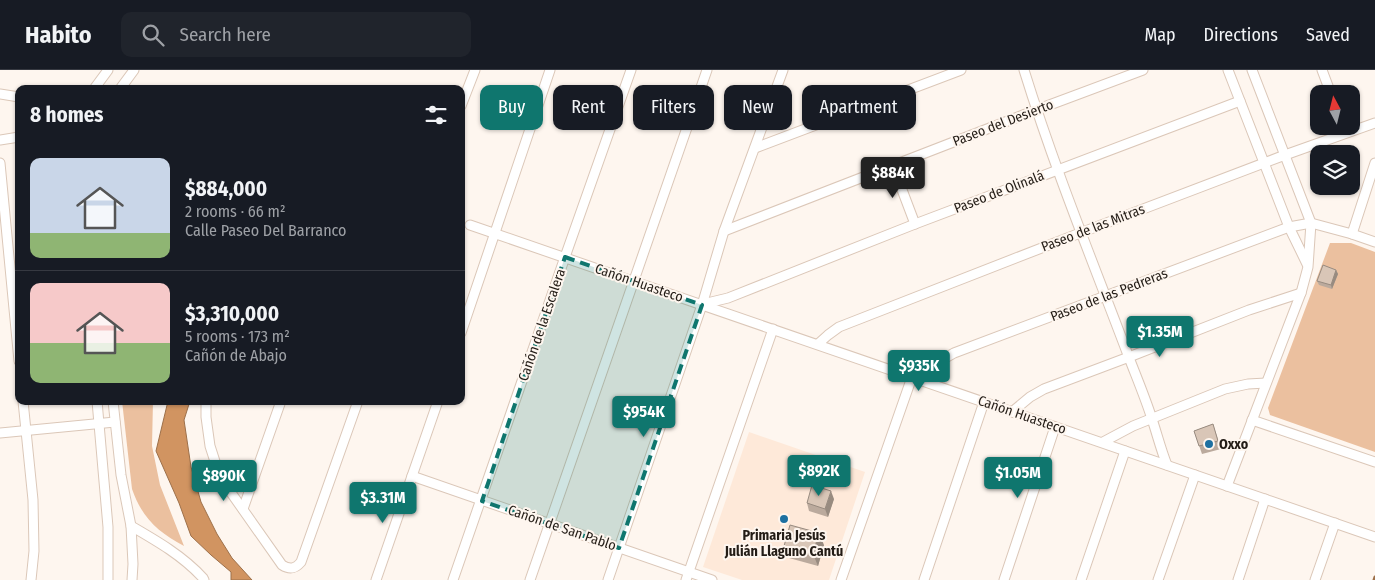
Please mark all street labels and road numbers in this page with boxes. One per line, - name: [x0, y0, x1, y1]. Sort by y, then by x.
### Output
- street label: Paseo del Desierto: [950, 96, 1056, 150]
- street label: Paseo de Olinalá: [952, 167, 1047, 217]
- street label: Paseo de las Mitras: [1039, 200, 1147, 256]
- street label: Cañón Huasteco: [593, 260, 685, 306]
- street label: Paseo de las Pedreras: [1048, 265, 1170, 325]
- street label: Cañón de la Escalera: [515, 266, 569, 383]
- street label: Cañón Huasteco: [976, 392, 1068, 438]
- street label: Cañón de San Pablo: [506, 502, 618, 554]

